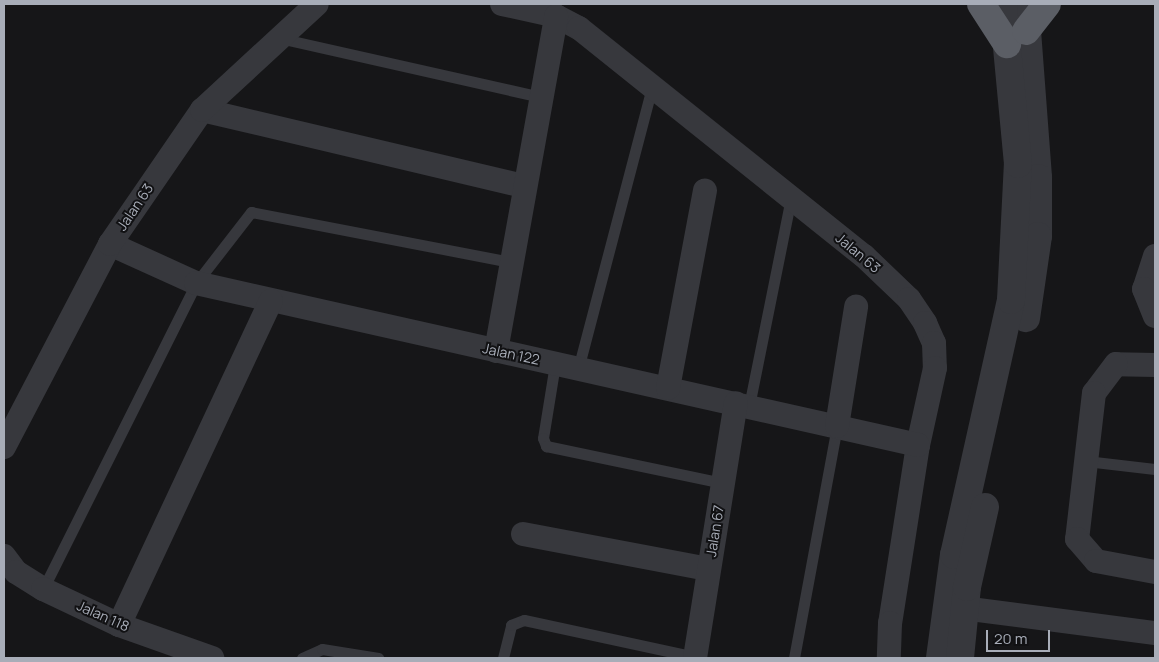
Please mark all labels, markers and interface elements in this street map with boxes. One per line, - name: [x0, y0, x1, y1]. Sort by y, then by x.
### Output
- street label: Jalan 63: [113, 180, 157, 234]
- street label: Jalan 63: [832, 230, 884, 276]
- street label: Jalan 122: [481, 340, 541, 368]
- street label: Jalan 67: [703, 504, 727, 558]
- street label: Jalan 118: [74, 597, 132, 635]
- scale bar: [989, 620, 1053, 652]
- text: 20 m: [994, 628, 1027, 649]

